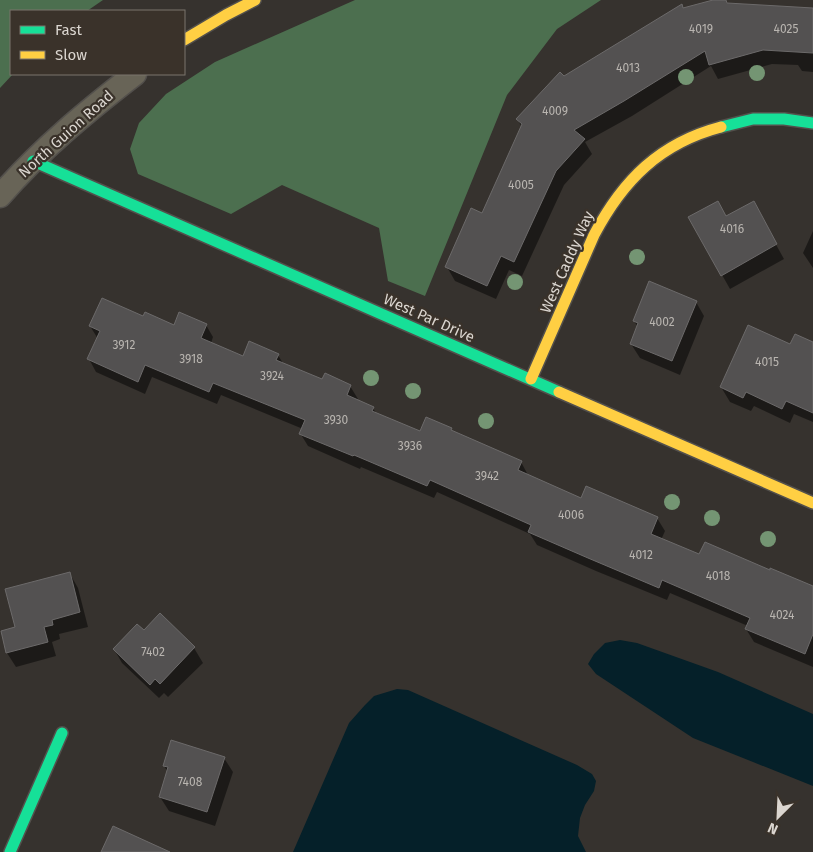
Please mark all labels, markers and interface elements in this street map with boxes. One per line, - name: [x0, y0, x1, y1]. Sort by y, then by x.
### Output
- legend: [10, 10, 185, 75]
- text: Fast: [55, 21, 82, 39]
- house number: 4019: [689, 22, 713, 36]
- house number: 4025: [774, 22, 798, 36]
- text: Slow: [55, 46, 87, 64]
- house number: 4013: [616, 61, 640, 75]
- street label: North Guion Road: [15, 87, 117, 181]
- house number: 4009: [542, 104, 568, 118]
- house number: 4005: [508, 178, 534, 192]
- street label: West Caddy Way: [536, 208, 598, 316]
- house number: 4016: [720, 222, 744, 236]
- street label: West Par Drive: [381, 290, 477, 346]
- house number: 4002: [649, 315, 675, 329]
- house number: 3912: [112, 338, 136, 352]
- house number: 3918: [179, 352, 203, 366]
- house number: 4015: [755, 355, 779, 369]
- house number: 3924: [260, 369, 285, 383]
- house number: 3930: [324, 413, 349, 427]
- house number: 3936: [398, 439, 422, 453]
- house number: 3942: [475, 469, 499, 483]
- house number: 4006: [558, 508, 584, 522]
- house number: 4012: [629, 548, 653, 562]
- house number: 4018: [706, 569, 731, 583]
- house number: 4024: [770, 608, 795, 622]
- house number: 7402: [141, 645, 165, 659]
- house number: 7408: [178, 775, 203, 789]
- north arrow: [753, 792, 803, 842]
- text: N: [765, 819, 781, 838]

